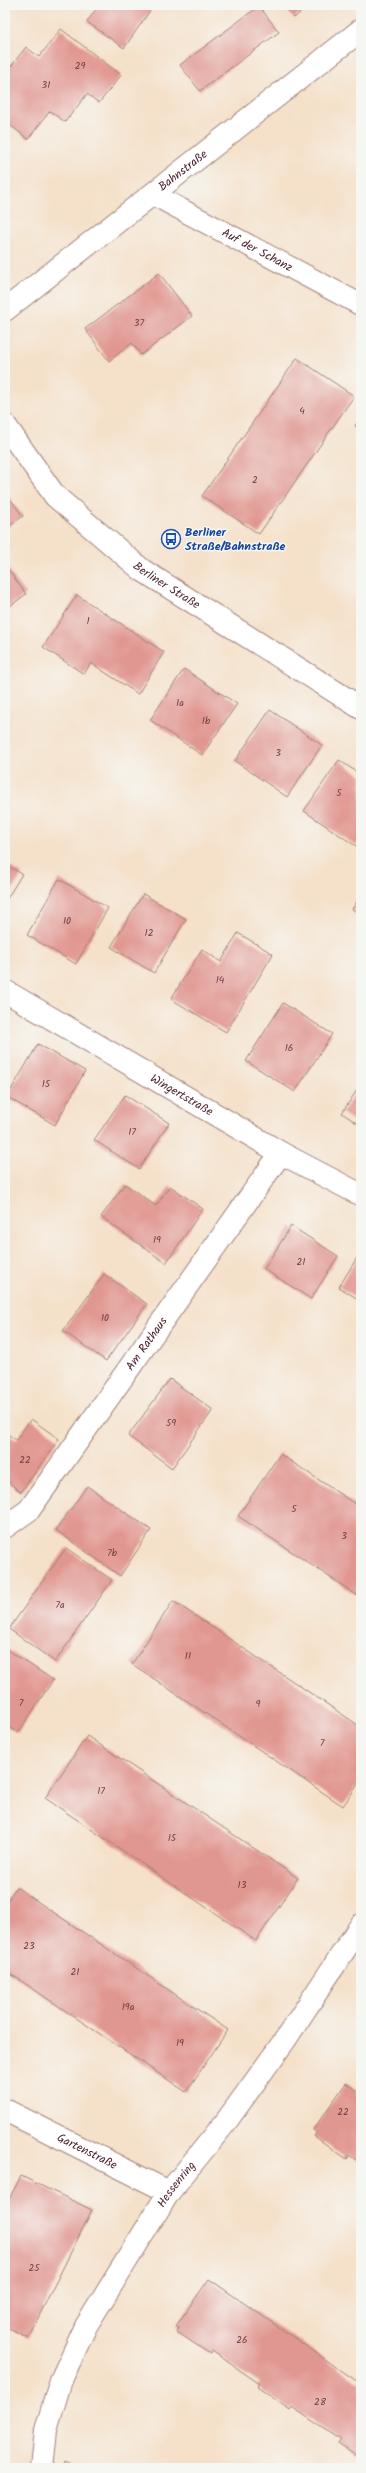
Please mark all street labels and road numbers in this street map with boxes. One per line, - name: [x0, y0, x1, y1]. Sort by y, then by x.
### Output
- street label: Bahnstraße: [154, 145, 212, 196]
- street label: Auf der Schanz: [218, 223, 296, 277]
- street label: Berliner Straße: [129, 557, 204, 614]
- street label: Wingertstraße: [147, 1069, 217, 1121]
- street label: Am Rathaus: [121, 1313, 172, 1374]
- street label: Gartenstraße: [54, 2128, 121, 2175]
- street label: Hessenring: [152, 2157, 200, 2211]

